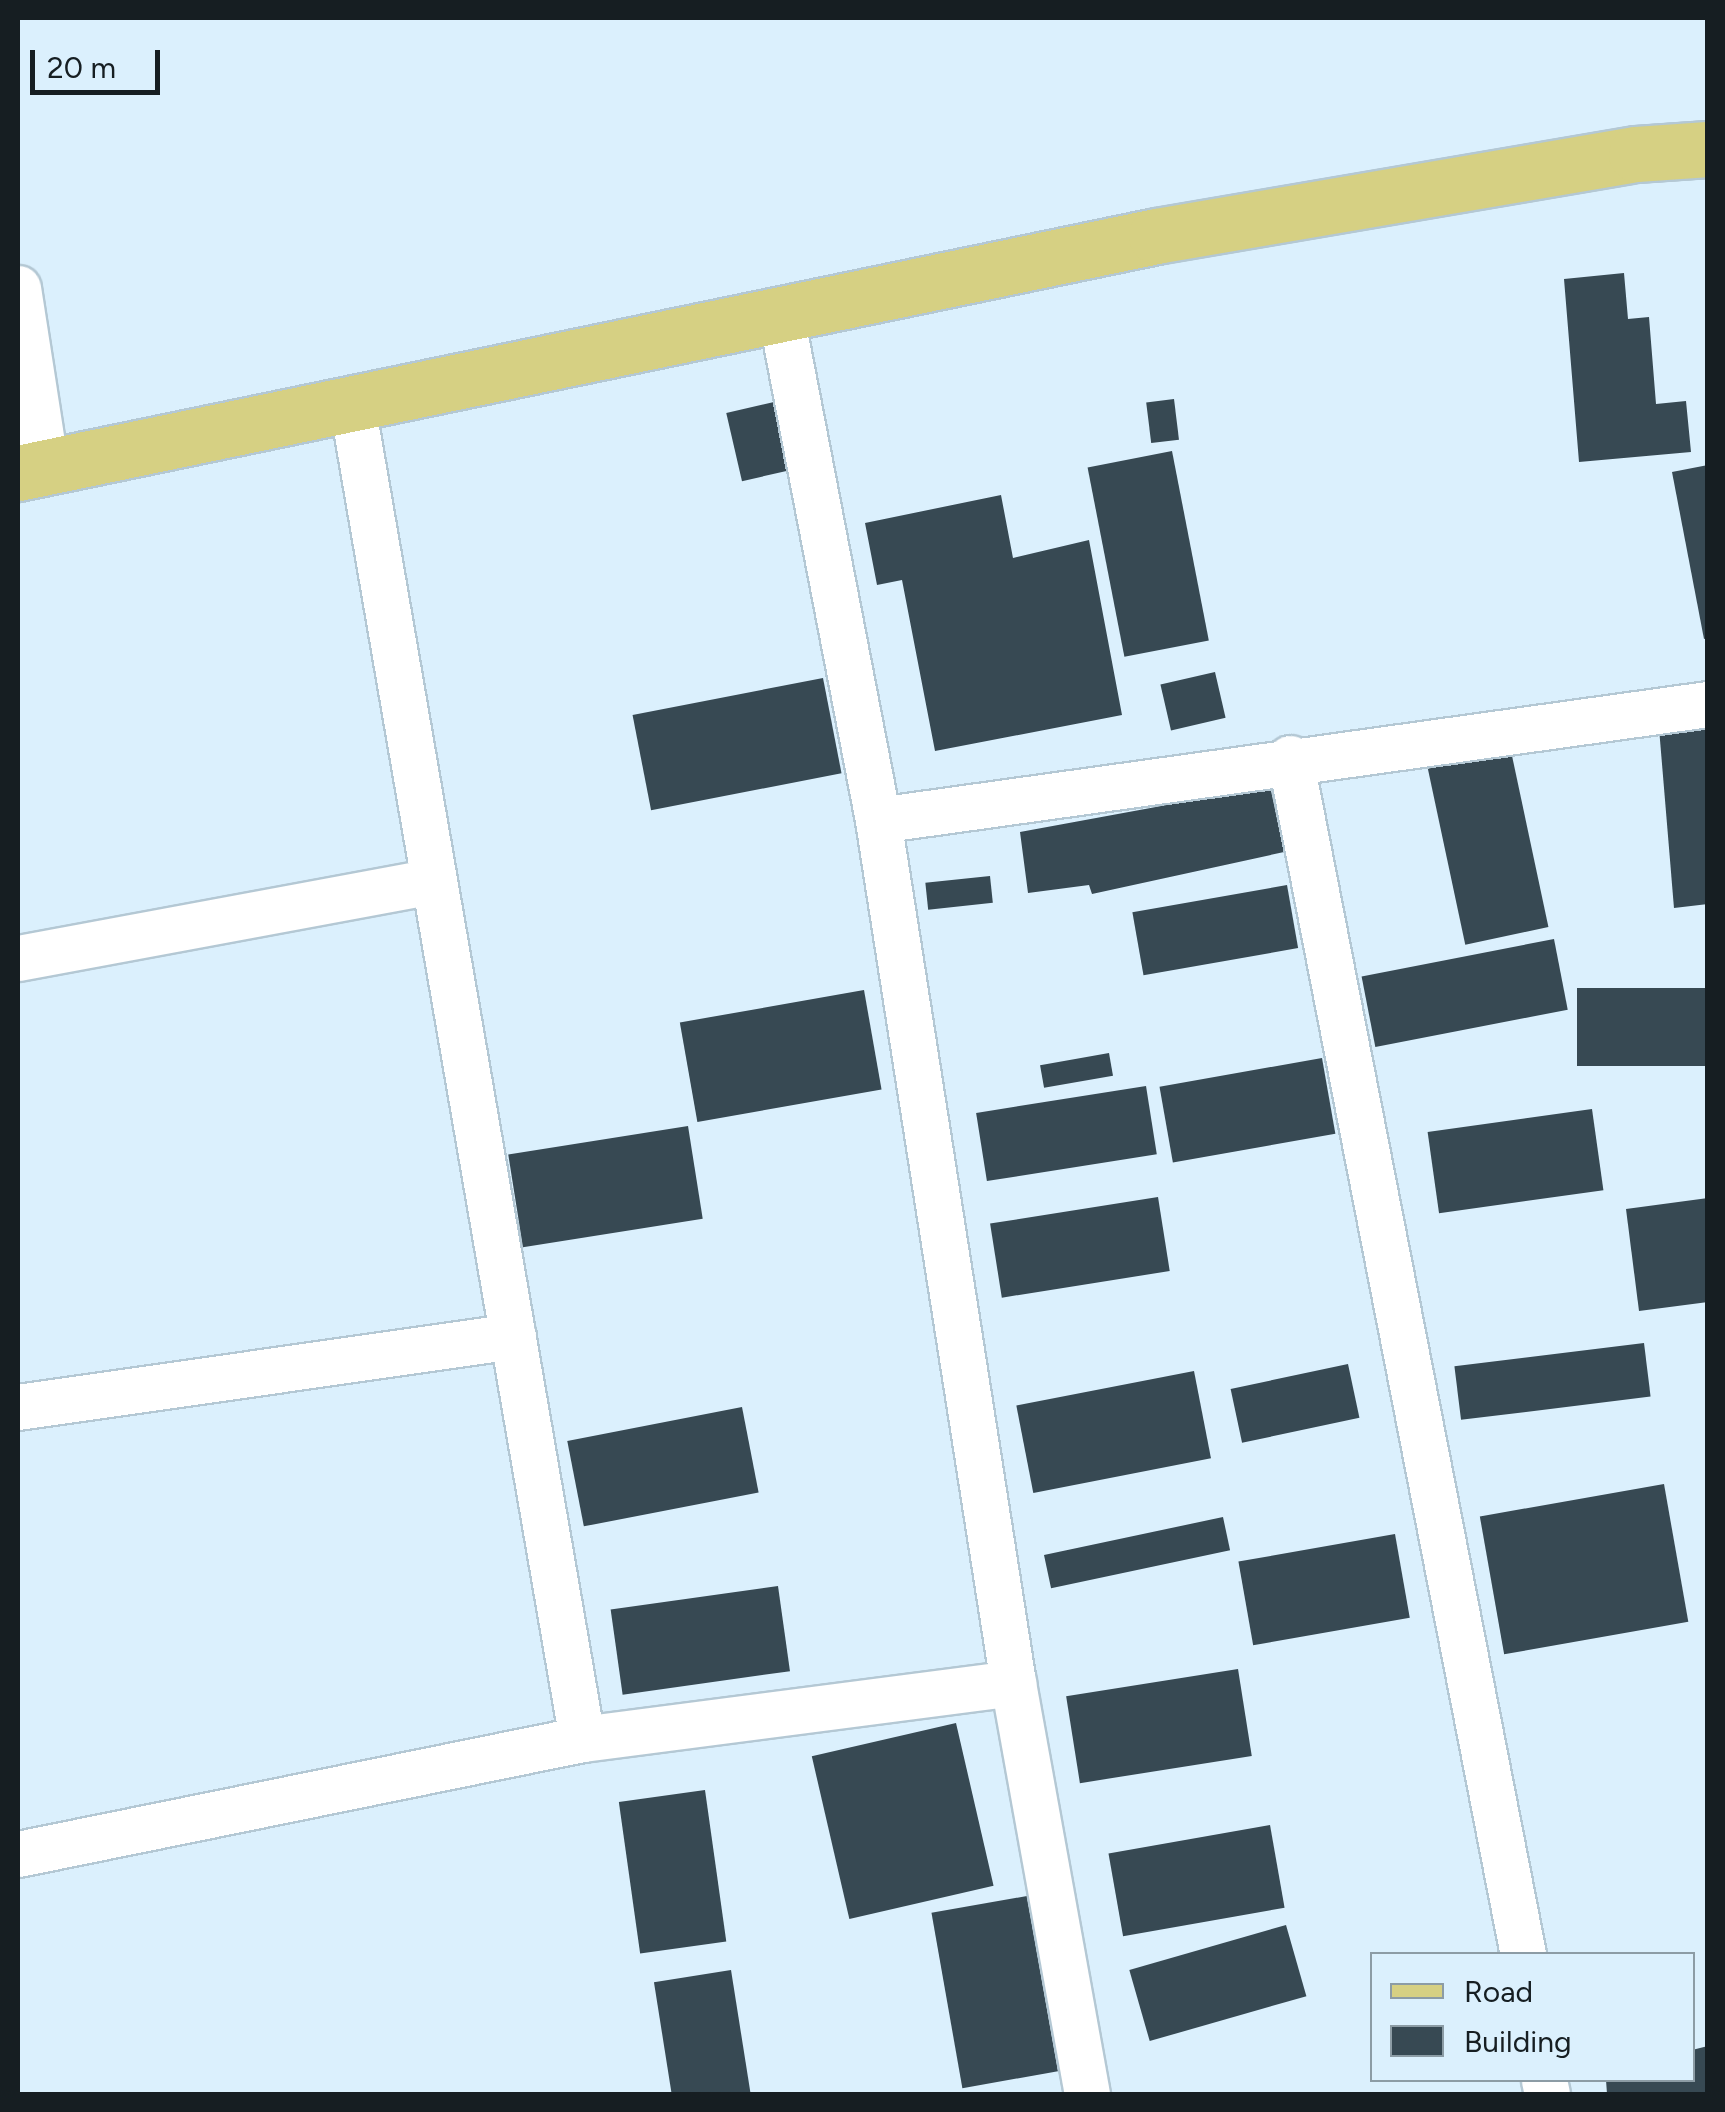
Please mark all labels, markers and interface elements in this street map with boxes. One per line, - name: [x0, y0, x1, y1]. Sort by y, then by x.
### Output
- scale bar: [35, 30, 165, 92]
- text: 20 m: [47, 49, 116, 86]
- legend: [1370, 1952, 1695, 2082]
- text: Road: [1464, 1973, 1533, 2010]
- text: Building: [1464, 2023, 1572, 2060]

